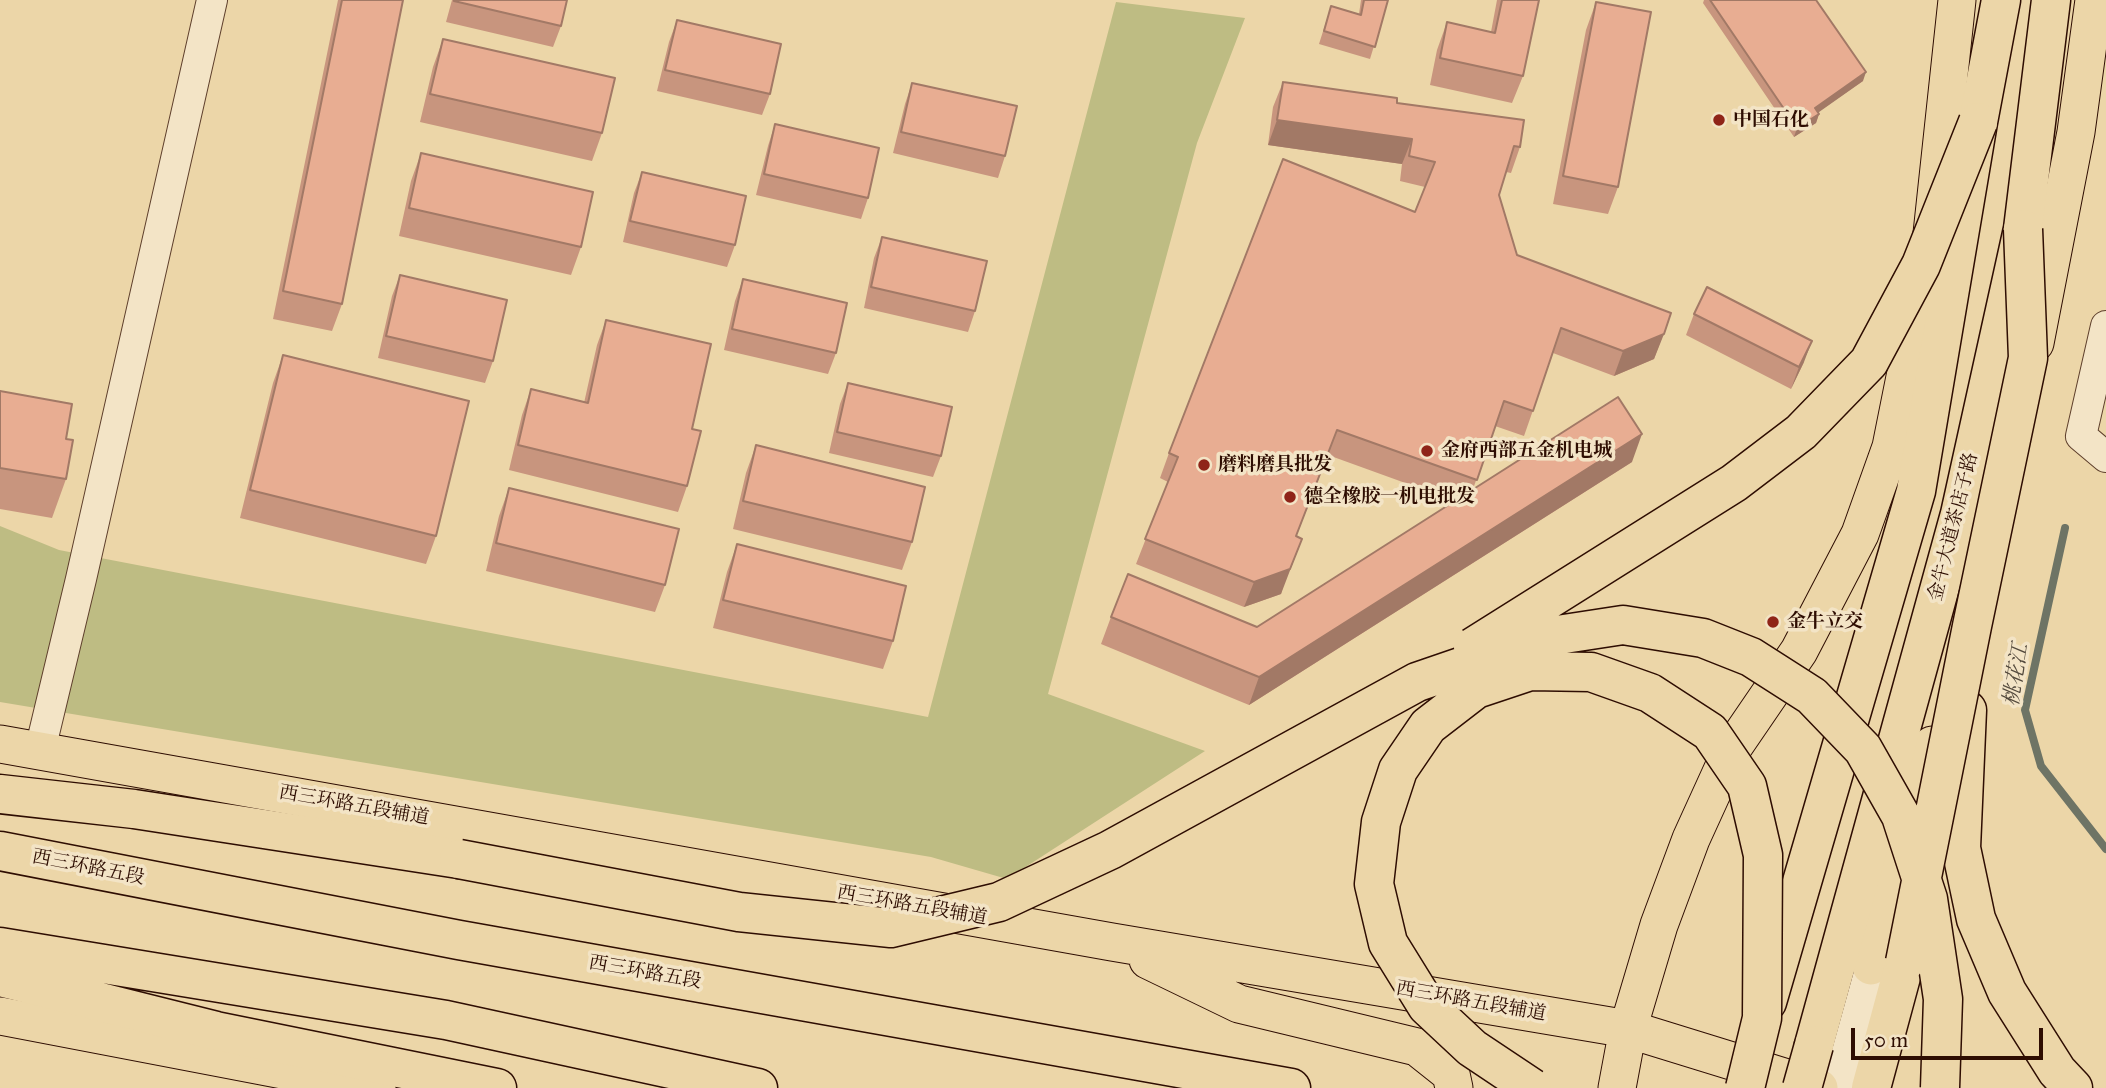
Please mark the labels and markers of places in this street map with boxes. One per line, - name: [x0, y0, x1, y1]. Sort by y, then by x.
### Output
- place label: 中国石化: [1733, 109, 1809, 131]
- marker: 中国石化: [1711, 112, 1727, 128]
- place label: 金府西部五金机电城: [1441, 440, 1612, 462]
- marker: 金府西部五金机电城: [1419, 443, 1435, 459]
- place label: 磨料磨具批发: [1218, 454, 1332, 476]
- marker: 磨料磨具批发: [1196, 457, 1212, 473]
- place label: 德全橡胶一机电批发: [1304, 486, 1475, 508]
- marker: 德全橡胶一机电批发: [1282, 489, 1298, 505]
- place label: 金牛立交: [1787, 611, 1863, 633]
- marker: 金牛立交: [1765, 614, 1781, 630]

